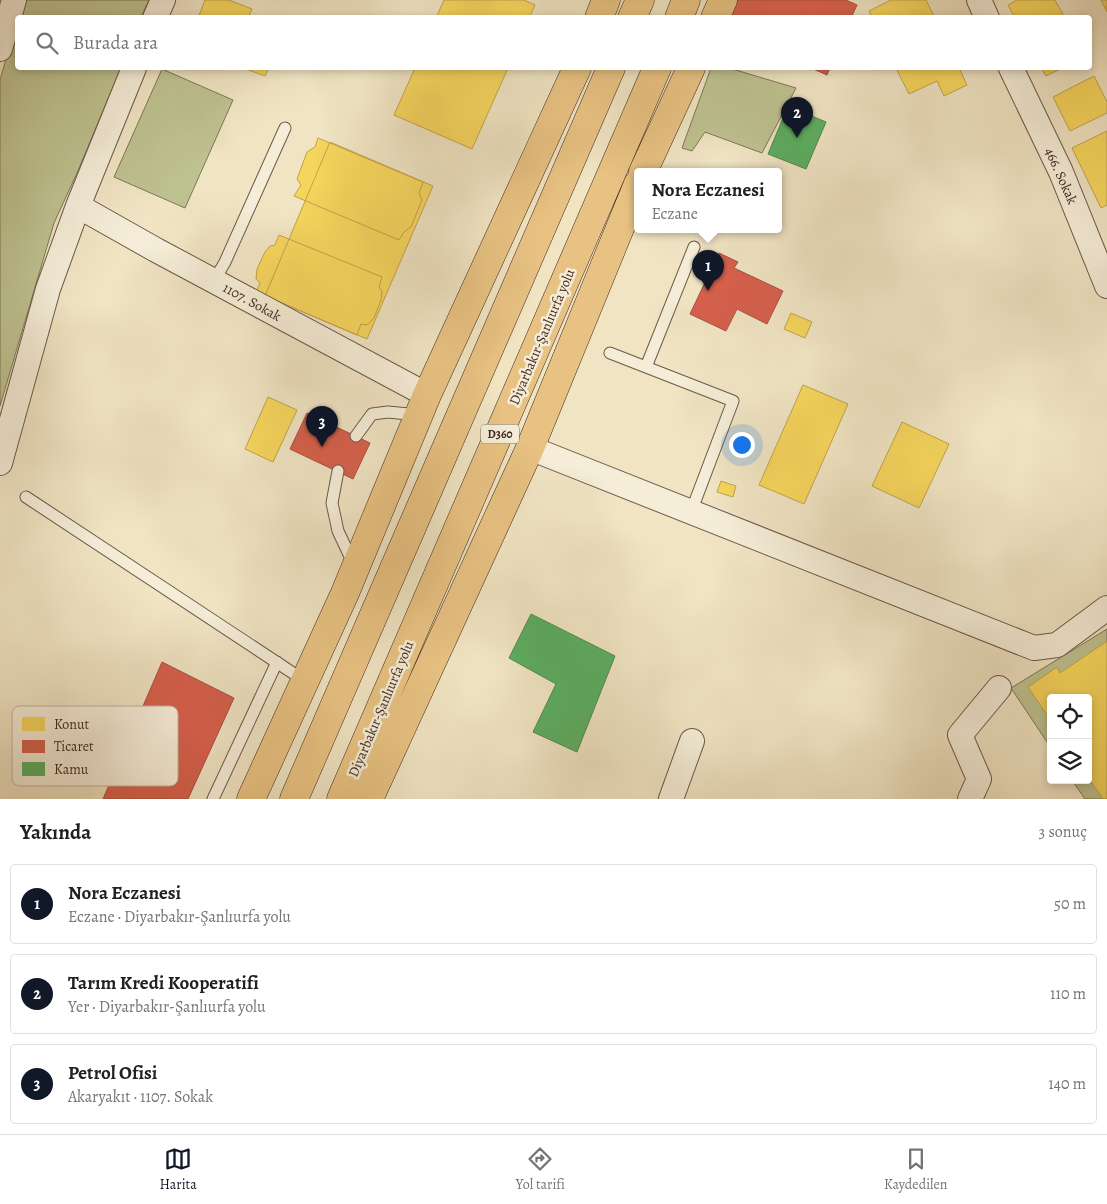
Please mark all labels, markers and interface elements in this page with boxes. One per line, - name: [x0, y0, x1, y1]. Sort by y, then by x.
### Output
- search box: [15, 15, 1092, 70]
- icon: search: [33, 29, 61, 57]
- text: Burada ara: [73, 30, 158, 56]
- pin: 2: [781, 97, 813, 138]
- street label: 466. Sokak: [1040, 145, 1082, 207]
- popup: [634, 168, 782, 233]
- text: Nora Eczanesi: [651, 177, 765, 203]
- text: Eczane: [651, 203, 698, 225]
- pin: 1: [692, 250, 724, 291]
- street label: Diyarbakır-Şanlıurfa yolu: [505, 266, 579, 408]
- street label: 1107. Sokak: [219, 278, 285, 326]
- pin: 3: [306, 406, 338, 447]
- road number: D360: [481, 424, 519, 444]
- your location: [729, 432, 755, 458]
- street label: Diyarbakır-Şanlıurfa yolu: [344, 638, 418, 780]
- map controls: [1047, 694, 1092, 784]
- button: locate: [1047, 694, 1092, 739]
- legend: [12, 706, 178, 786]
- text: Konut: [54, 715, 90, 734]
- text: Ticaret: [54, 737, 94, 756]
- button: layers: [1047, 739, 1092, 784]
- text: Kamu: [54, 760, 89, 779]
- text: Yakında: [20, 818, 91, 846]
- text: 3 sonuç: [1039, 821, 1087, 843]
- text: Nora Eczanesi: [68, 880, 181, 906]
- text: 1: [34, 893, 40, 915]
- text: 50 m: [1054, 893, 1086, 915]
- text: Eczane · Diyarbakır-Şanlıurfa yolu: [68, 906, 291, 928]
- text: Tarım Kredi Kooperatifi: [68, 970, 259, 996]
- text: 2: [33, 983, 41, 1005]
- text: 110 m: [1050, 983, 1086, 1005]
- text: Yer · Diyarbakır-Şanlıurfa yolu: [68, 996, 266, 1018]
- text: Petrol Ofisi: [68, 1060, 157, 1086]
- text: 3: [34, 1073, 40, 1095]
- text: 140 m: [1048, 1073, 1086, 1095]
- text: Akaryakıt · 1107. Sokak: [68, 1086, 213, 1108]
- tab: Harita: [160, 1145, 197, 1194]
- tab: Yol tarifi: [516, 1145, 565, 1194]
- tab: Kaydedilen: [884, 1145, 947, 1194]

